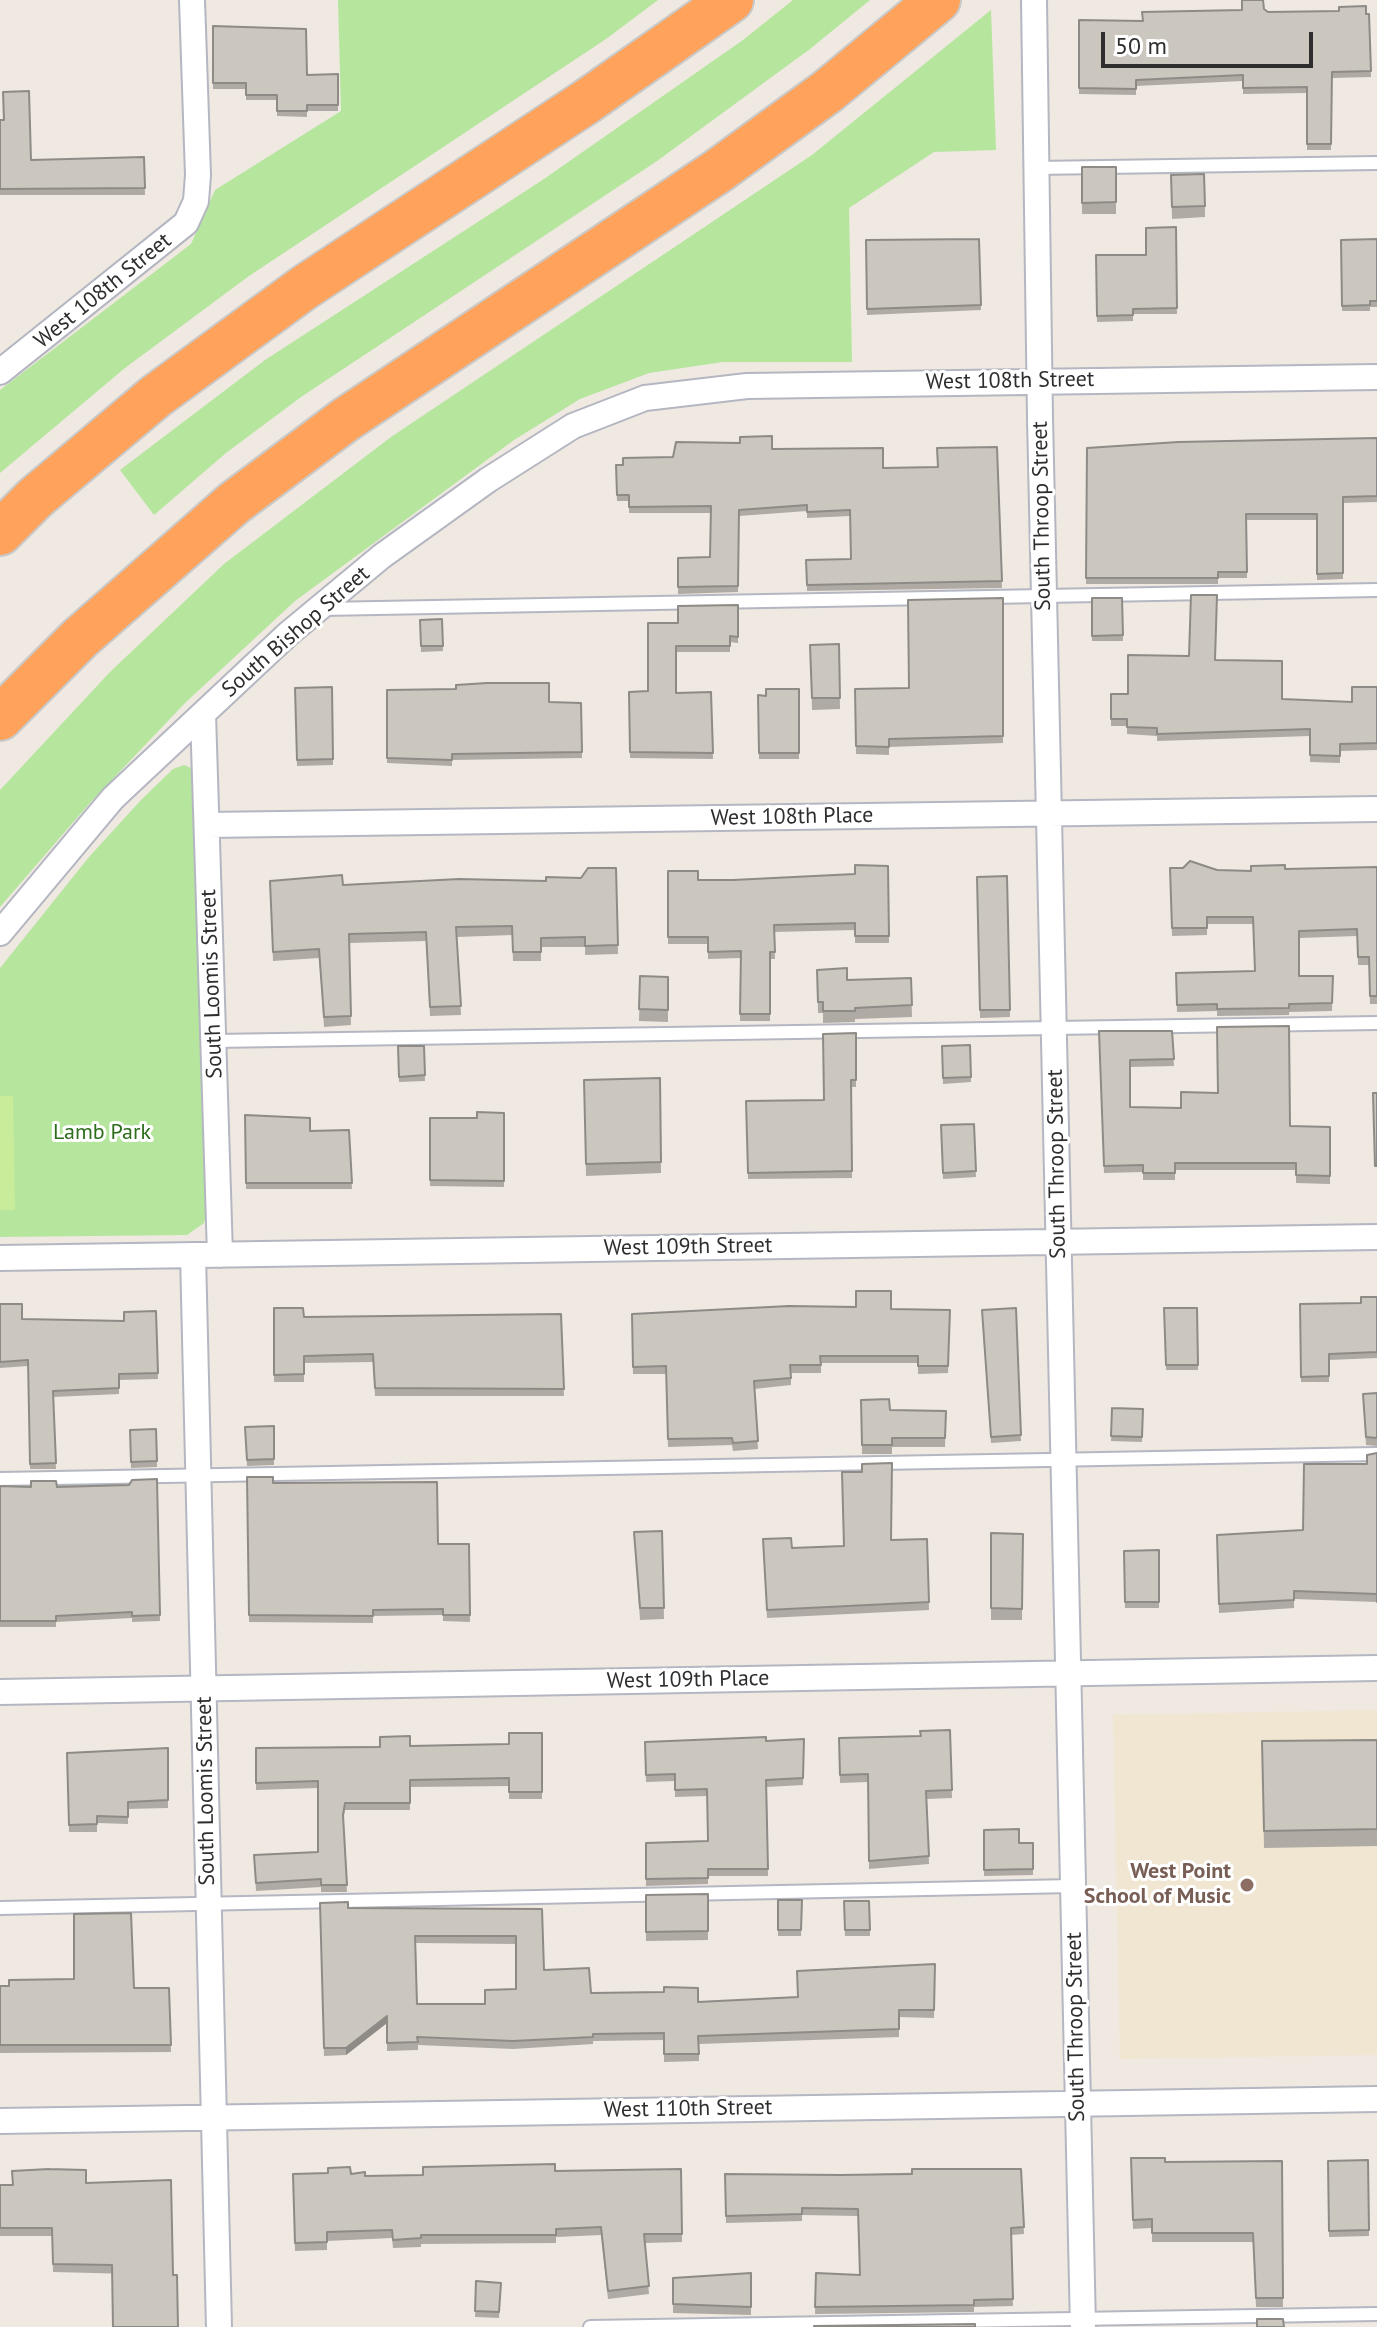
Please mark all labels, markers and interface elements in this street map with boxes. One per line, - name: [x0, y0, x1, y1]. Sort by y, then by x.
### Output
- scale bar: [1105, 16, 1317, 66]
- text: 50 m: [1115, 30, 1167, 61]
- street label: West 108th Street: [29, 228, 177, 354]
- street label: West 108th Street: [925, 366, 1095, 396]
- street label: South Throop Street: [1027, 421, 1057, 611]
- street label: South Bishop Street: [217, 561, 375, 703]
- street label: West 108th Place: [710, 802, 874, 832]
- street label: South Loomis Street: [196, 889, 228, 1079]
- street label: South Throop Street: [1042, 1069, 1072, 1259]
- park label: Lamb Park: [53, 1120, 151, 1146]
- street label: West 109th Street: [603, 1232, 773, 1262]
- street label: West 109th Place: [606, 1665, 770, 1695]
- street label: South Loomis Street: [191, 1696, 221, 1886]
- place label: West Point School of Music: [1084, 1859, 1231, 1910]
- marker: West Point School of Music: [1238, 1876, 1256, 1894]
- street label: South Throop Street: [1061, 1932, 1091, 2122]
- street label: West 110th Street: [603, 2094, 773, 2124]

